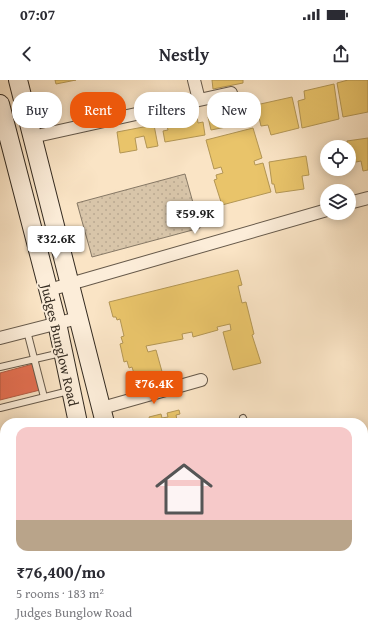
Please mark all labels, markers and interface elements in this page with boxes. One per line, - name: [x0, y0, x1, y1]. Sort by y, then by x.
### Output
- text: 07:07: [20, 4, 55, 25]
- text: Nestly: [159, 41, 209, 68]
- icon: back: [16, 43, 38, 65]
- icon: share: [330, 43, 352, 65]
- chip: Buy: [12, 92, 62, 128]
- chip: Rent: [70, 92, 126, 128]
- chip: Filters: [134, 92, 199, 128]
- chip: New: [207, 92, 261, 128]
- map controls: [320, 140, 356, 220]
- button: locate: [320, 140, 356, 176]
- button: layers: [320, 184, 356, 220]
- pin: ₹59.9K: [162, 201, 228, 235]
- text: ₹59.9K: [176, 204, 214, 223]
- pin: ₹32.6K: [23, 226, 89, 260]
- text: ₹32.6K: [37, 229, 75, 248]
- street label: Judges Bunglow Road: [36, 280, 84, 409]
- pin: ₹76.4K: [121, 371, 187, 405]
- text: ₹76.4K: [135, 374, 173, 393]
- icon: home: [148, 453, 220, 525]
- text: ₹76,400/mo: [16, 559, 105, 584]
- text: 5 rooms · 183 m²: [16, 584, 104, 603]
- text: Judges Bunglow Road: [16, 603, 132, 622]

